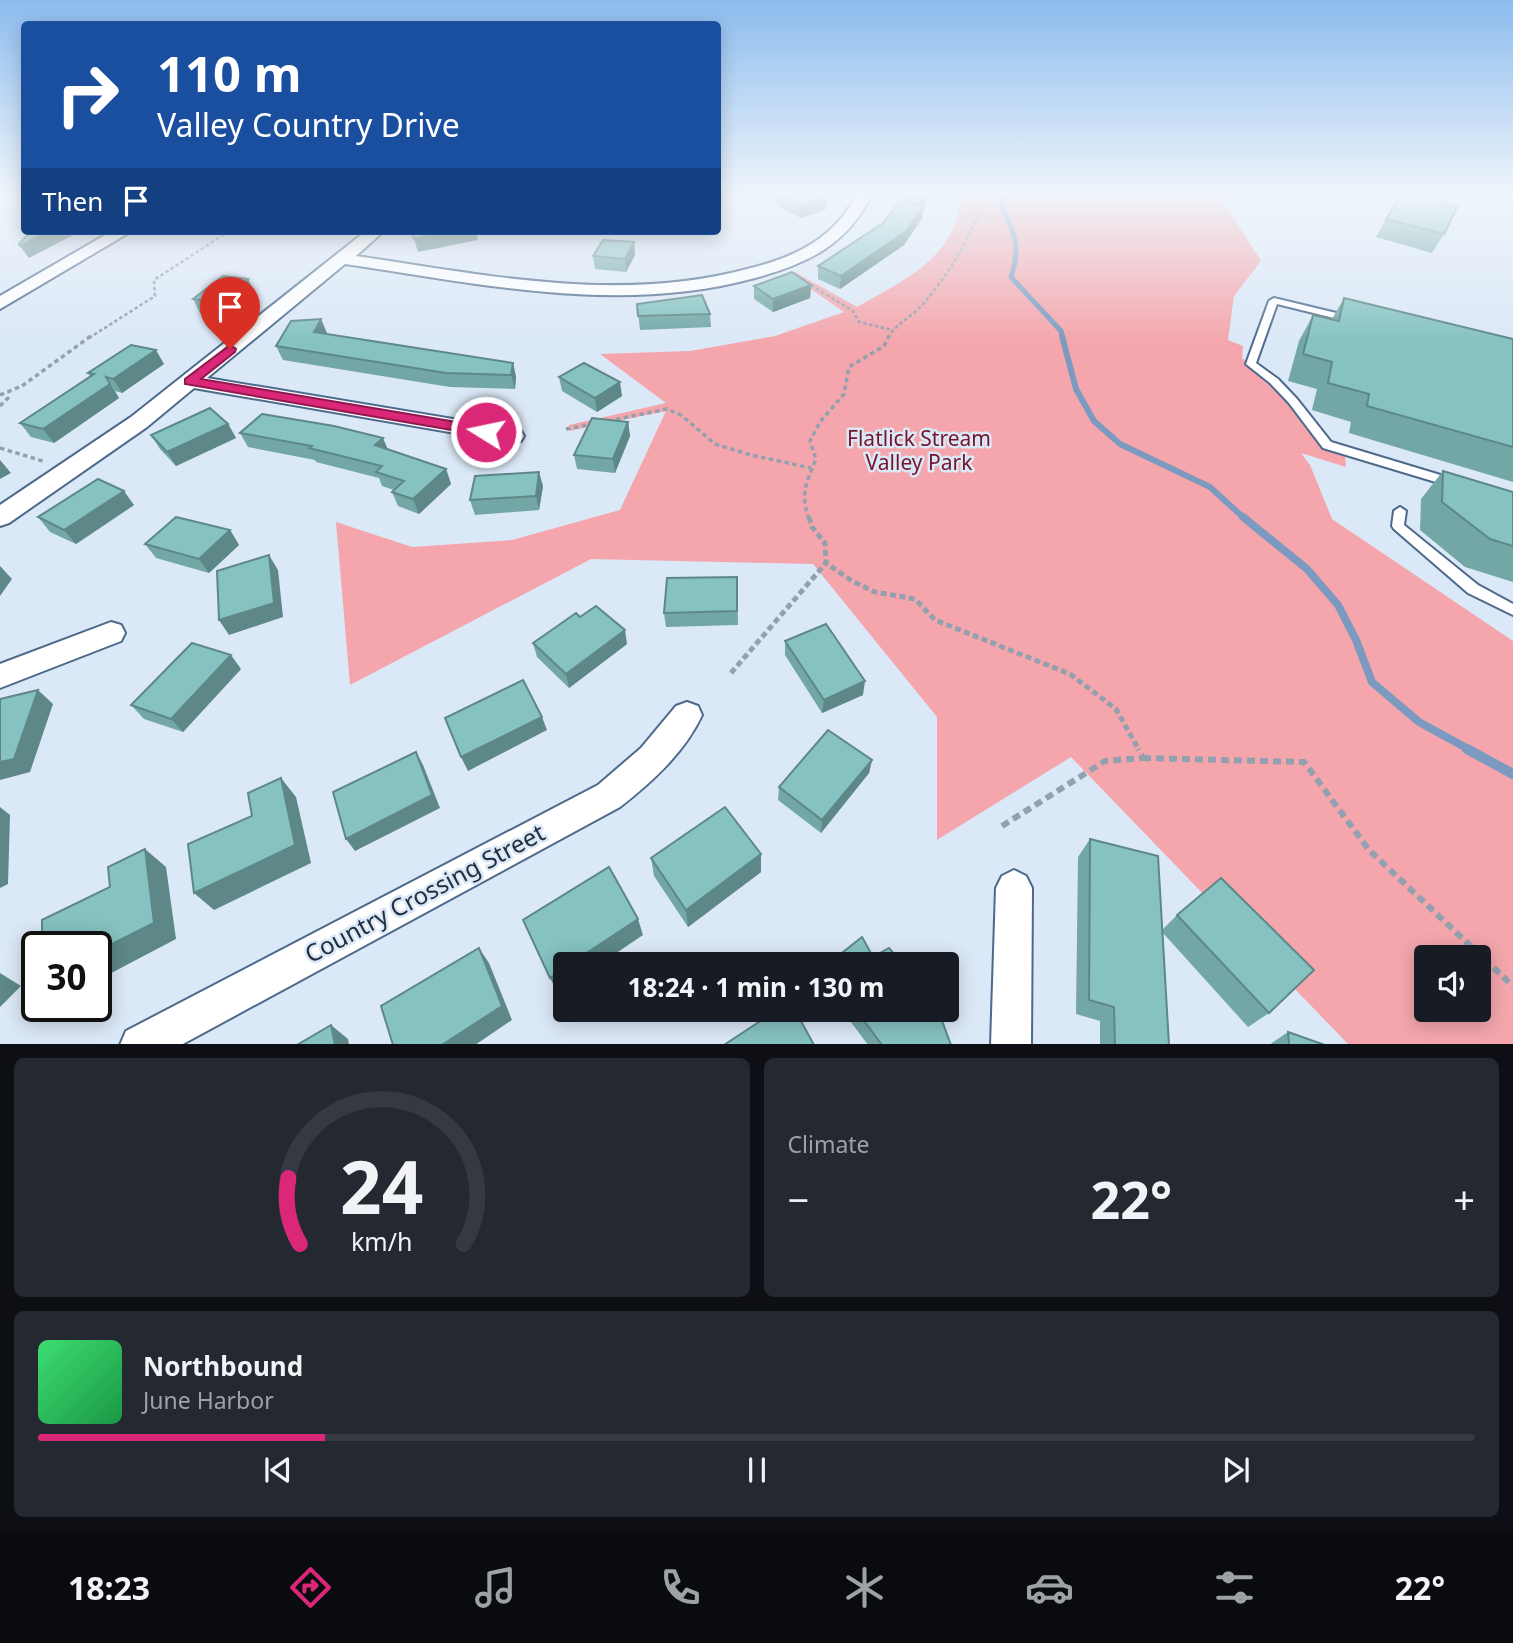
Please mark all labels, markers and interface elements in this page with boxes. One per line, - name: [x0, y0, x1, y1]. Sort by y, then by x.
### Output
- text: 110 m: [157, 40, 302, 106]
- icon: right: [42, 49, 133, 140]
- text: Valley Country Drive: [157, 103, 460, 146]
- icon: arrive: [117, 182, 155, 220]
- text: Then: [42, 183, 103, 219]
- pin: [200, 277, 260, 349]
- icon: arrive: [211, 288, 249, 326]
- position arrow: [449, 395, 523, 469]
- park label: Flatlick Stream Valley Park: [847, 424, 991, 476]
- street label: Country Crossing Street: [298, 815, 550, 970]
- speed limit sign: 30: [21, 931, 112, 1022]
- map controls: [1414, 945, 1491, 1022]
- button: sound: [1414, 945, 1491, 1022]
- text: 18:24 · 1 min · 130 m: [628, 969, 884, 1005]
- text: Climate: [788, 1128, 870, 1160]
- text: 24: [340, 1136, 423, 1235]
- text: 22°: [1090, 1163, 1172, 1234]
- text: −: [788, 1173, 809, 1225]
- text: +: [1453, 1173, 1475, 1225]
- text: km/h: [351, 1223, 413, 1257]
- text: Northbound: [143, 1348, 303, 1384]
- text: June Harbor: [143, 1384, 274, 1416]
- icon: previous: [259, 1451, 297, 1489]
- icon: pause: [738, 1451, 776, 1489]
- icon: next: [1217, 1451, 1255, 1489]
- icon: directions: [286, 1563, 335, 1612]
- icon: music: [471, 1563, 520, 1612]
- icon: phone: [656, 1563, 705, 1612]
- icon: climate: [840, 1563, 889, 1612]
- icon: car: [1025, 1563, 1074, 1612]
- icon: filters: [1210, 1563, 1259, 1612]
- text: 18:23: [68, 1566, 150, 1609]
- text: 22°: [1395, 1566, 1445, 1609]

